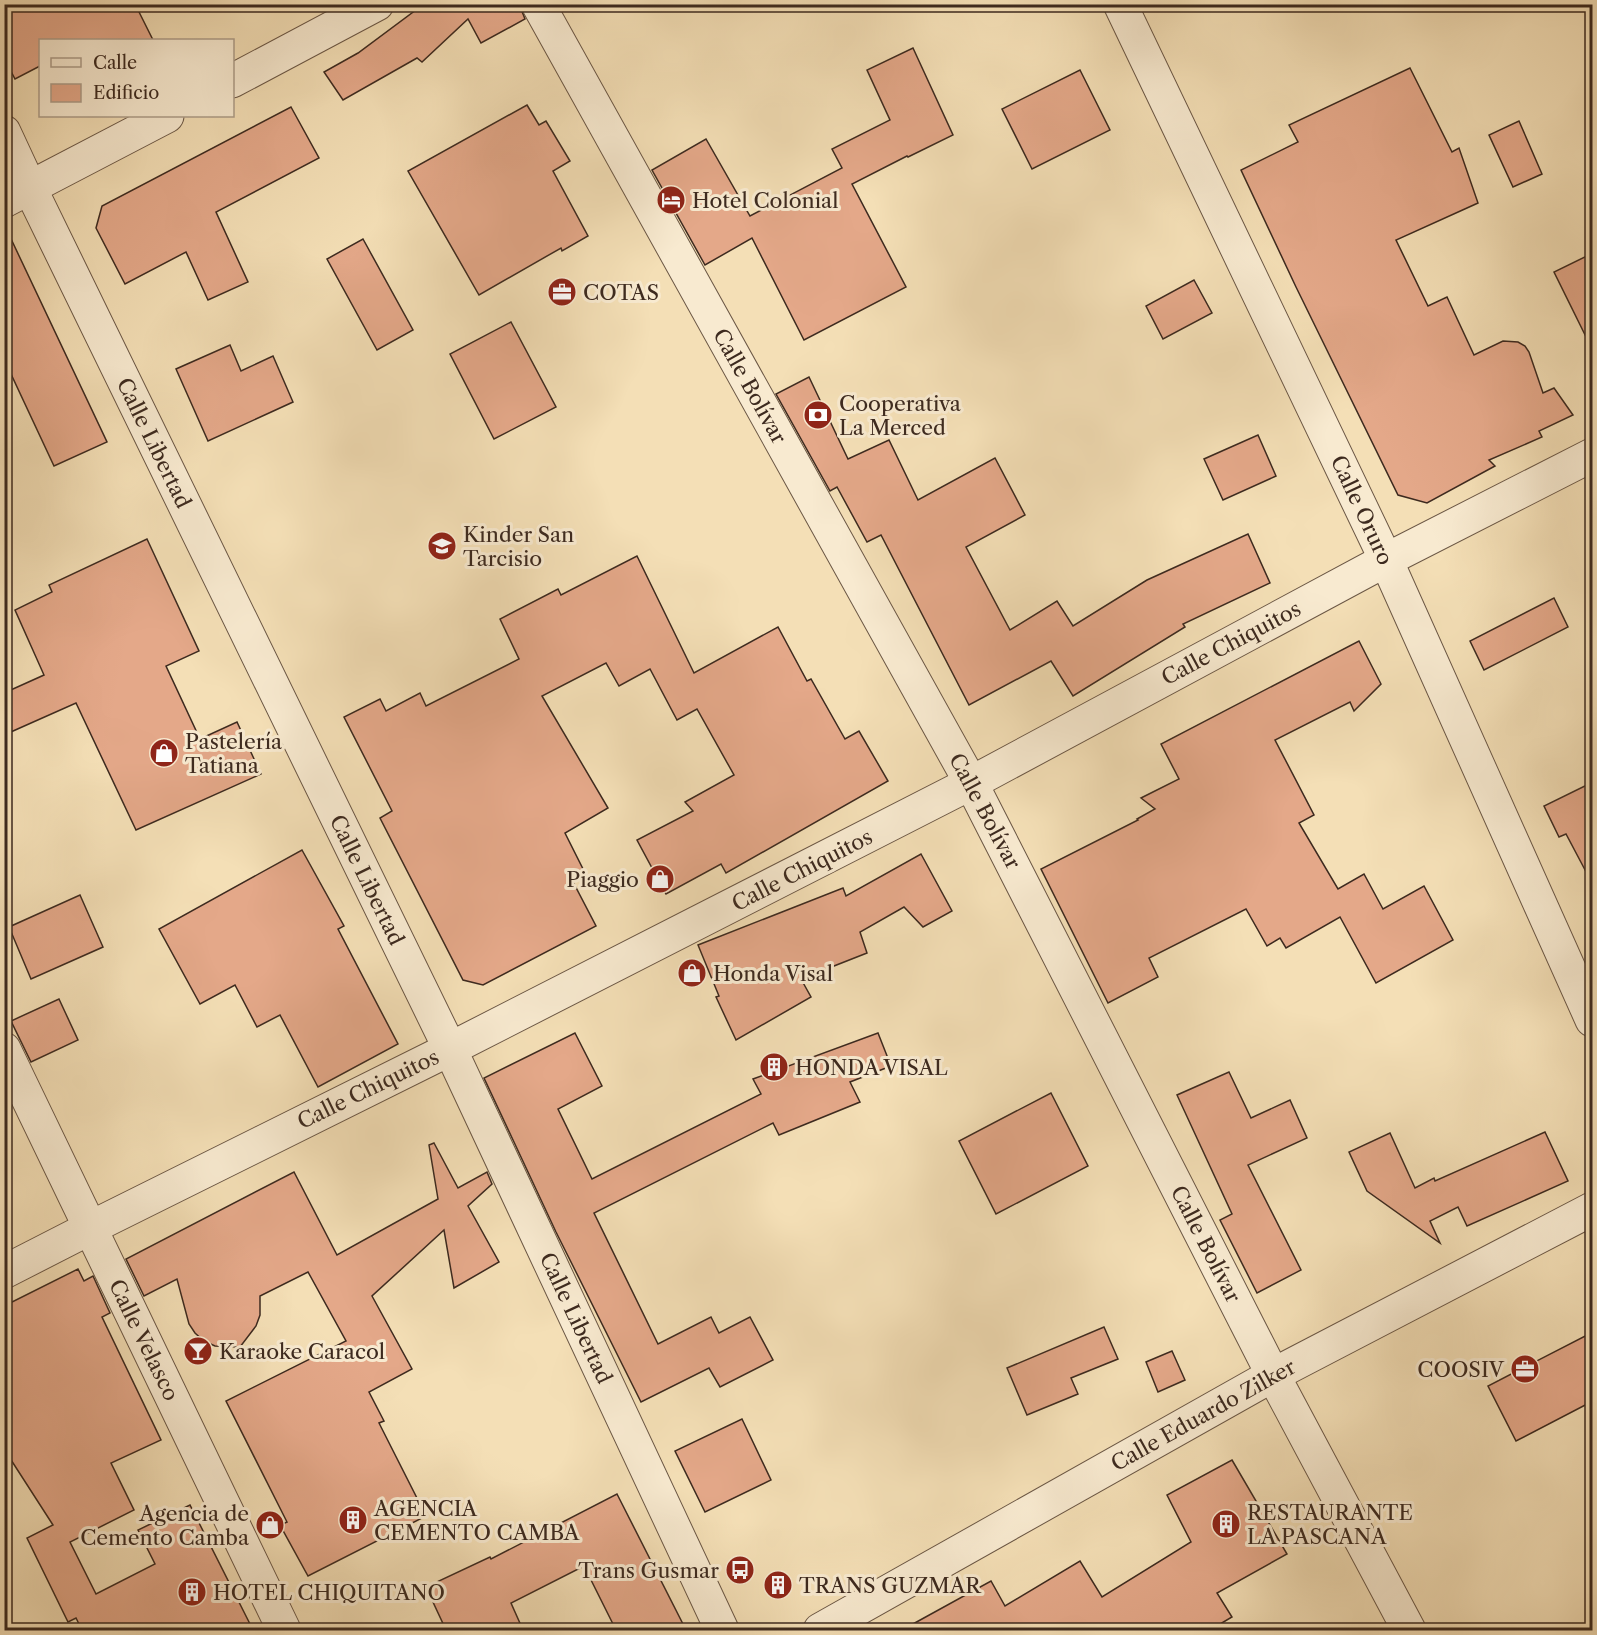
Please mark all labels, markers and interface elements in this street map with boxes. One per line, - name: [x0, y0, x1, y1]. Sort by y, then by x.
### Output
- legend: [39, 39, 234, 117]
- text: Calle: [93, 52, 137, 74]
- text: Edificio: [93, 82, 159, 104]
- hotel icon: Hotel Colonial: [655, 184, 687, 216]
- place label: Hotel Colonial: [692, 188, 838, 213]
- office icon: COTAS: [546, 276, 578, 308]
- place label: COTAS: [583, 280, 659, 305]
- street label: Calle Bolívar: [708, 324, 792, 448]
- street label: Calle Libertad: [112, 374, 196, 512]
- place label: Cooperativa La Merced: [839, 391, 962, 440]
- bank icon: Cooperativa La Merced: [802, 399, 834, 431]
- street label: Calle Oruro: [1326, 451, 1398, 569]
- place label: Kinder San Tarcisio: [463, 522, 574, 571]
- school or university icon: Kinder San Tarcisio: [426, 530, 458, 562]
- street label: Calle Chiquitos: [1157, 596, 1305, 690]
- place label: Pastelería Tatiana: [185, 729, 283, 778]
- shop icon: Pastelería Tatiana: [148, 737, 180, 769]
- street label: Calle Bolívar: [944, 749, 1026, 873]
- street label: Calle Libertad: [325, 811, 409, 949]
- street label: Calle Chiquitos: [728, 824, 876, 916]
- shop icon: Piaggio: [644, 863, 676, 895]
- place label: Piaggio: [566, 867, 639, 892]
- shop icon: Honda Visal: [676, 957, 708, 989]
- place label: Honda Visal: [713, 961, 833, 986]
- street label: Calle Chiquitos: [293, 1044, 443, 1134]
- building icon: HONDA VISAL: [758, 1051, 790, 1083]
- place label: HONDA VISAL: [795, 1055, 948, 1080]
- street label: Calle Bolívar: [1166, 1181, 1246, 1307]
- street label: Calle Libertad: [535, 1248, 617, 1388]
- street label: Calle Velasco: [104, 1275, 184, 1405]
- bar icon: Karaoke Caracol: [182, 1335, 214, 1367]
- place label: Karaoke Caracol: [219, 1339, 385, 1364]
- office icon: COOSIV: [1509, 1353, 1541, 1385]
- street label: Calle Eduardo Zilker: [1106, 1354, 1300, 1476]
- place label: COOSIV: [1417, 1357, 1505, 1382]
- place label: AGENCIA CEMENTO CAMBA: [373, 1496, 580, 1545]
- place label: RESTAURANTE LA PASCANA: [1247, 1500, 1413, 1549]
- place label: Agencia de Cemento Camba: [80, 1501, 250, 1550]
- building icon: AGENCIA CEMENTO CAMBA: [337, 1504, 369, 1536]
- building icon: RESTAURANTE LA PASCANA: [1210, 1508, 1242, 1540]
- shop icon: Agencia de Cemento Camba: [254, 1509, 286, 1541]
- bus stop icon: Trans Gusmar: [724, 1554, 756, 1586]
- place label: Trans Gusmar: [578, 1558, 719, 1583]
- building icon: TRANS GUZMAR: [762, 1569, 794, 1601]
- place label: TRANS GUZMAR: [799, 1573, 982, 1598]
- building icon: HOTEL CHIQUITANO: [176, 1576, 208, 1608]
- place label: HOTEL CHIQUITANO: [213, 1580, 445, 1605]

